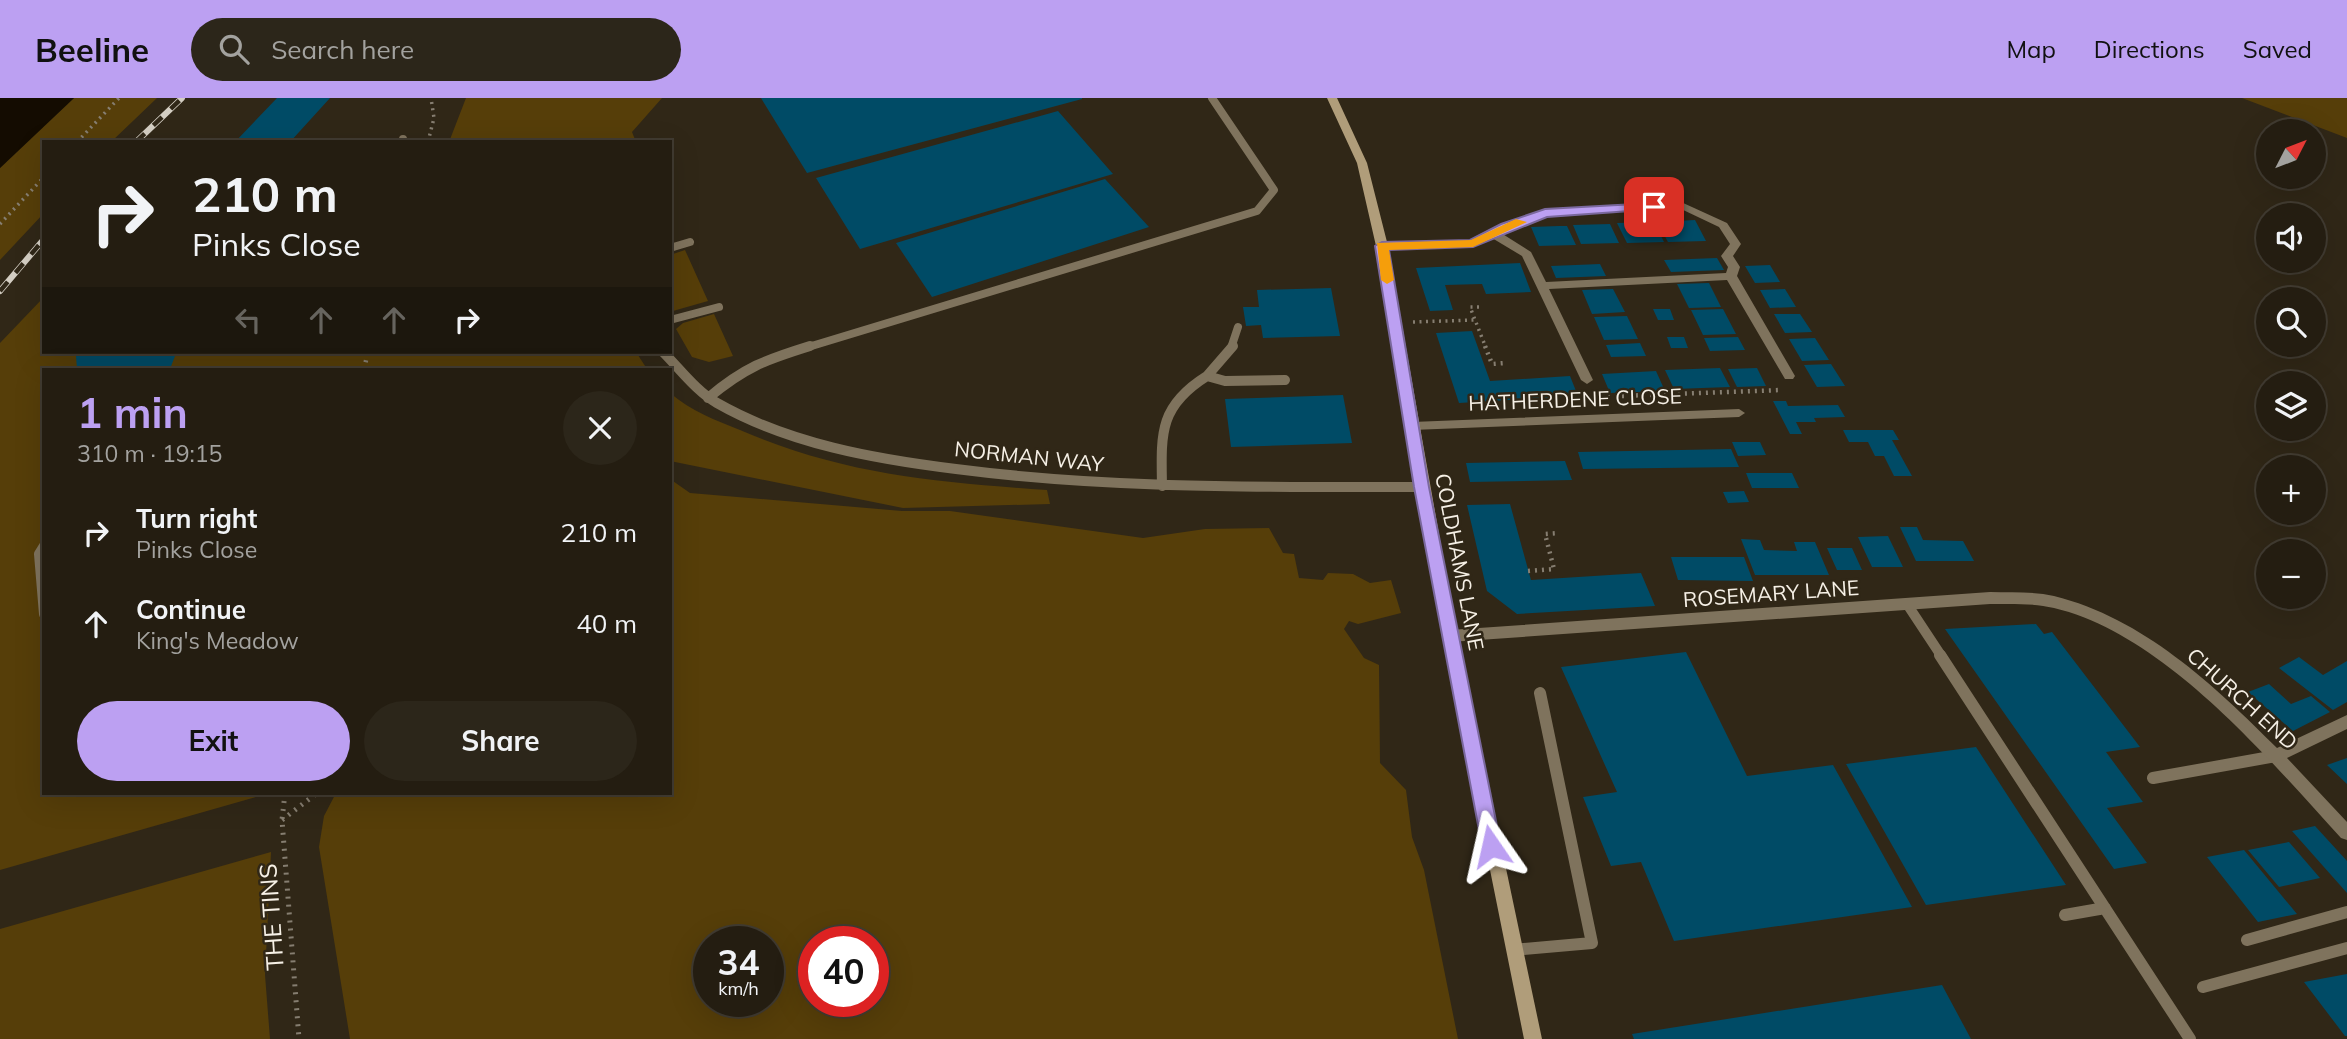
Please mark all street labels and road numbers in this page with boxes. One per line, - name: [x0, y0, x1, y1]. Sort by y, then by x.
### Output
- street label: HATHERDENE CLOSE: [1468, 382, 1682, 416]
- street label: NORMAN WAY: [953, 435, 1105, 477]
- street label: COLDHAMS LANE: [1430, 471, 1490, 653]
- street label: ROSEMARY LANE: [1682, 574, 1860, 612]
- street label: CHURCH END: [2182, 642, 2303, 755]
- street label: THE TINS: [252, 863, 290, 971]

